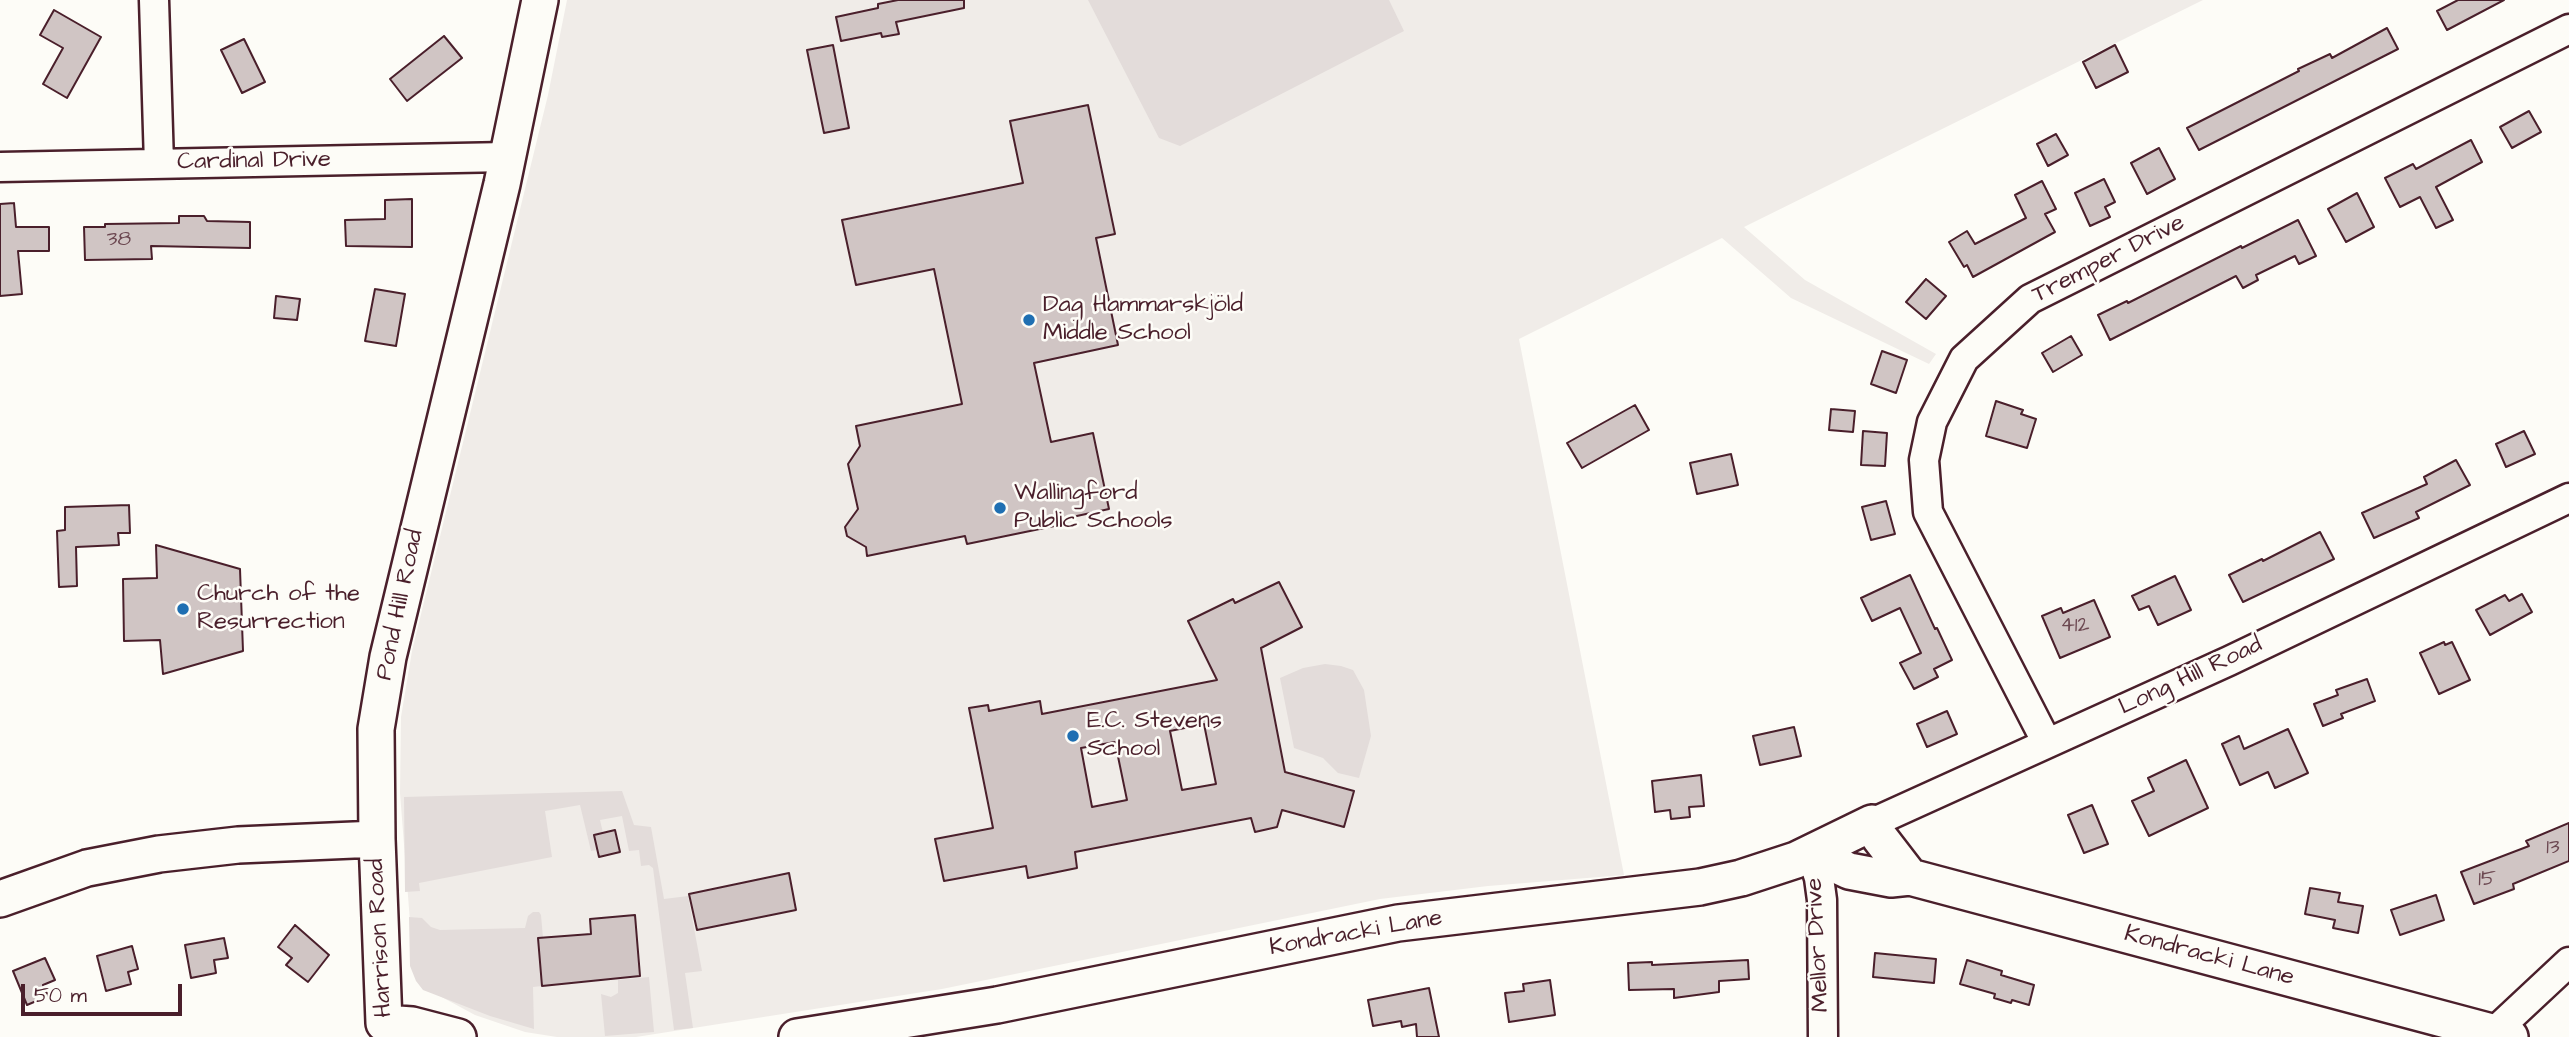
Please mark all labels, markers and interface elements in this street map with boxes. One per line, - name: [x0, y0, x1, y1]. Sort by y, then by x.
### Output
- street label: Cardinal Drive: [177, 146, 331, 178]
- street label: Tremper Drive: [2028, 209, 2190, 311]
- house number: 38: [107, 228, 131, 254]
- place label: Dag Hammarskjöld Middle School: [1043, 292, 1243, 348]
- marker: Dag Hammarskjöld Middle School: [1021, 312, 1037, 328]
- place label: Wallingford Public Schools: [1014, 480, 1172, 536]
- marker: Wallingford Public Schools: [992, 500, 1008, 516]
- street label: Pond Hill Road: [371, 527, 431, 683]
- place label: Church of the Resurrection: [197, 581, 360, 637]
- marker: Church of the Resurrection: [175, 601, 191, 617]
- house number: 412: [2061, 614, 2089, 640]
- street label: Long Hill Road: [2115, 631, 2267, 723]
- place label: E.C. Stevens School: [1087, 708, 1222, 764]
- marker: E.C. Stevens School: [1065, 728, 1081, 744]
- house number: 13: [2546, 836, 2560, 862]
- street label: Harrison Road: [362, 858, 400, 1018]
- house number: 15: [2478, 868, 2496, 894]
- street label: Mellor Drive: [1801, 877, 1837, 1013]
- street label: Kondracki Lane: [1267, 905, 1445, 963]
- street label: Kondracki Lane: [2121, 920, 2297, 994]
- scale bar: [24, 970, 186, 1014]
- text: 50 m: [34, 981, 87, 1010]

